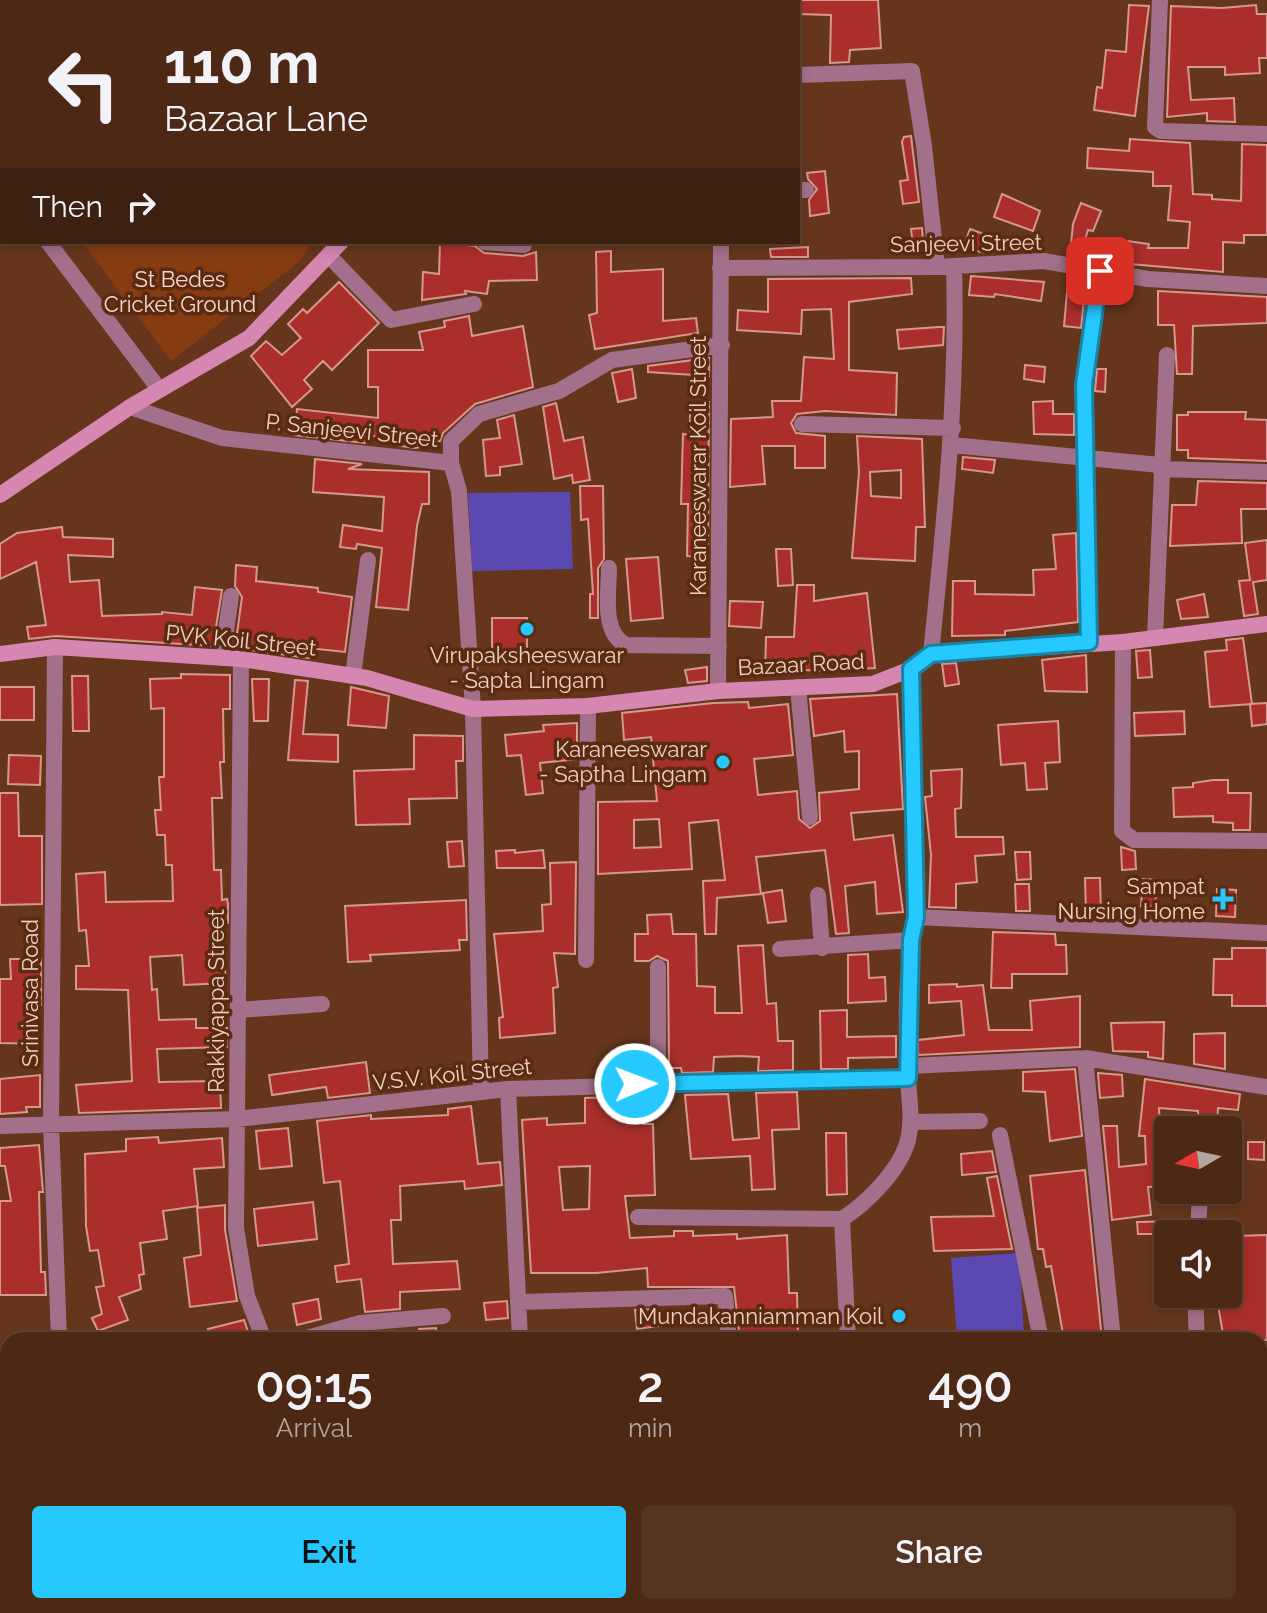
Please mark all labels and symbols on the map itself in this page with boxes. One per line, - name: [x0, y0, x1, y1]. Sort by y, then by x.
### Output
- street label: Sanjeevi Street: [890, 229, 1043, 257]
- pin: [1066, 237, 1134, 305]
- park label: St Bedes Cricket Ground: [104, 266, 256, 317]
- street label: Karaneeswarar Koil Street: [685, 335, 711, 596]
- street label: P. Sanjeevi Street: [264, 408, 440, 452]
- street label: PVK Koil Street: [164, 619, 318, 661]
- marker: Virupaksheeswarar - Sapta Lingam: [518, 620, 536, 638]
- place label: Virupaksheeswarar - Sapta Lingam: [430, 642, 624, 693]
- street label: Bazaar Road: [737, 648, 865, 680]
- place label: Karaneeswarar - Saptha Lingam: [539, 736, 707, 787]
- marker: Karaneeswarar - Saptha Lingam: [714, 753, 732, 771]
- place label: Sampat Nursing Home: [1057, 873, 1206, 924]
- marker: Sampat Nursing Home: [1212, 888, 1234, 910]
- street label: Rakkiyappa Street: [203, 909, 229, 1093]
- street label: Srinivasa Road: [17, 919, 43, 1067]
- position arrow: [593, 1042, 677, 1126]
- street label: V.S.V. Koil Street: [371, 1053, 533, 1095]
- north arrow: [1154, 1116, 1242, 1204]
- place label: Mundakanniamman Koil: [638, 1303, 883, 1329]
- marker: Mundakanniamman Koil: [890, 1307, 908, 1325]

